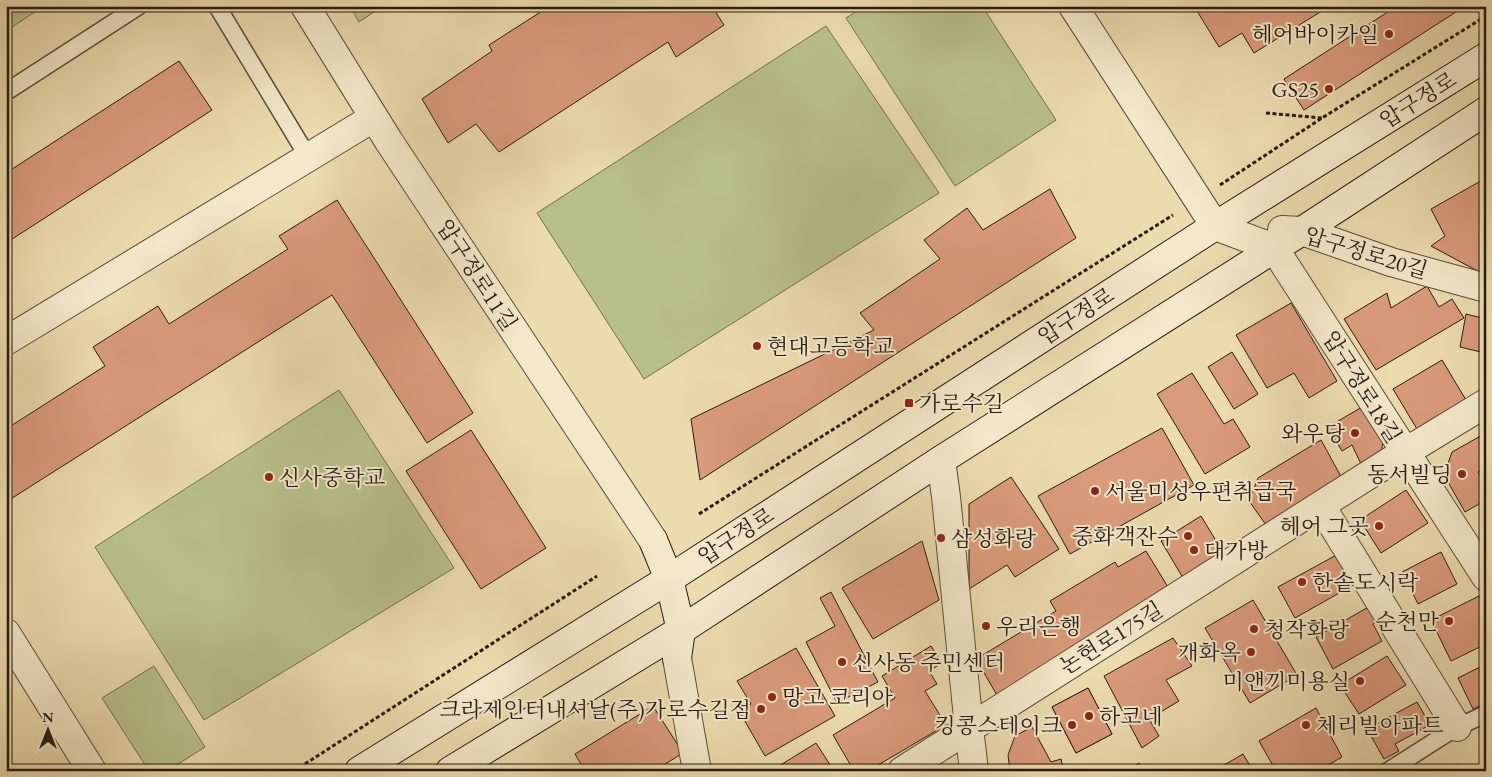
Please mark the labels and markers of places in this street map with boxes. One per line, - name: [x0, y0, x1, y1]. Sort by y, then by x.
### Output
- place label: 헤어바이카일: [1251, 20, 1379, 49]
- marker: 헤어바이카일: [1383, 28, 1395, 40]
- place label: GS25: [1272, 75, 1319, 104]
- marker: GS25: [1323, 83, 1335, 95]
- place label: 현대고등학교: [767, 332, 895, 361]
- marker: 현대고등학교: [751, 340, 763, 352]
- place label: 가로수길: [919, 389, 1004, 418]
- marker: 가로수길: [903, 397, 915, 409]
- place label: 와우당: [1281, 419, 1346, 448]
- marker: 와우당: [1349, 427, 1361, 439]
- place label: 동서빌딩: [1367, 460, 1452, 489]
- place label: 신사중학교: [279, 463, 385, 492]
- marker: 동서빌딩: [1456, 468, 1468, 480]
- marker: 신사중학교: [263, 471, 275, 483]
- place label: 서울미성우편취급국: [1105, 477, 1296, 506]
- marker: 서울미성우편취급국: [1089, 485, 1101, 497]
- place label: 헤어 그곳: [1280, 512, 1369, 541]
- marker: 헤어 그곳: [1373, 520, 1385, 532]
- place label: 중화객잔수: [1072, 522, 1178, 551]
- place label: 삼성화랑: [951, 524, 1037, 553]
- marker: 중화객잔수: [1182, 530, 1194, 542]
- marker: 삼성화랑: [935, 532, 947, 544]
- place label: 대가방: [1204, 536, 1269, 565]
- marker: 대가방: [1188, 544, 1200, 556]
- place label: 한솥도시락: [1312, 568, 1419, 597]
- marker: 한솥도시락: [1296, 576, 1308, 588]
- place label: 순천만: [1375, 607, 1440, 636]
- place label: 우리은행: [996, 612, 1081, 641]
- place label: 청작화랑: [1264, 615, 1350, 644]
- marker: 순천만: [1443, 615, 1455, 627]
- marker: 우리은행: [980, 620, 992, 632]
- marker: 청작화랑: [1248, 623, 1260, 635]
- place label: 개화옥: [1177, 638, 1241, 667]
- marker: 개화옥: [1245, 646, 1257, 658]
- place label: 신사동 주민센터: [852, 648, 1005, 677]
- marker: 신사동 주민센터: [836, 656, 848, 668]
- place label: 미앤끼미용실: [1222, 667, 1350, 696]
- marker: 미앤끼미용실: [1354, 675, 1366, 687]
- place label: 망고 코리아: [782, 683, 893, 712]
- marker: 망고 코리아: [766, 691, 778, 703]
- place label: 크라제인터내셔날(주)가로수길점: [440, 695, 751, 724]
- place label: 하코네: [1099, 702, 1163, 731]
- marker: 크라제인터내셔날(주)가로수길점: [755, 703, 767, 715]
- marker: 하코네: [1083, 710, 1095, 722]
- place label: 킹콩스테이크: [934, 711, 1062, 740]
- place label: 체리빌아파트: [1316, 711, 1444, 740]
- marker: 킹콩스테이크: [1066, 719, 1078, 731]
- marker: 체리빌아파트: [1300, 719, 1312, 731]

